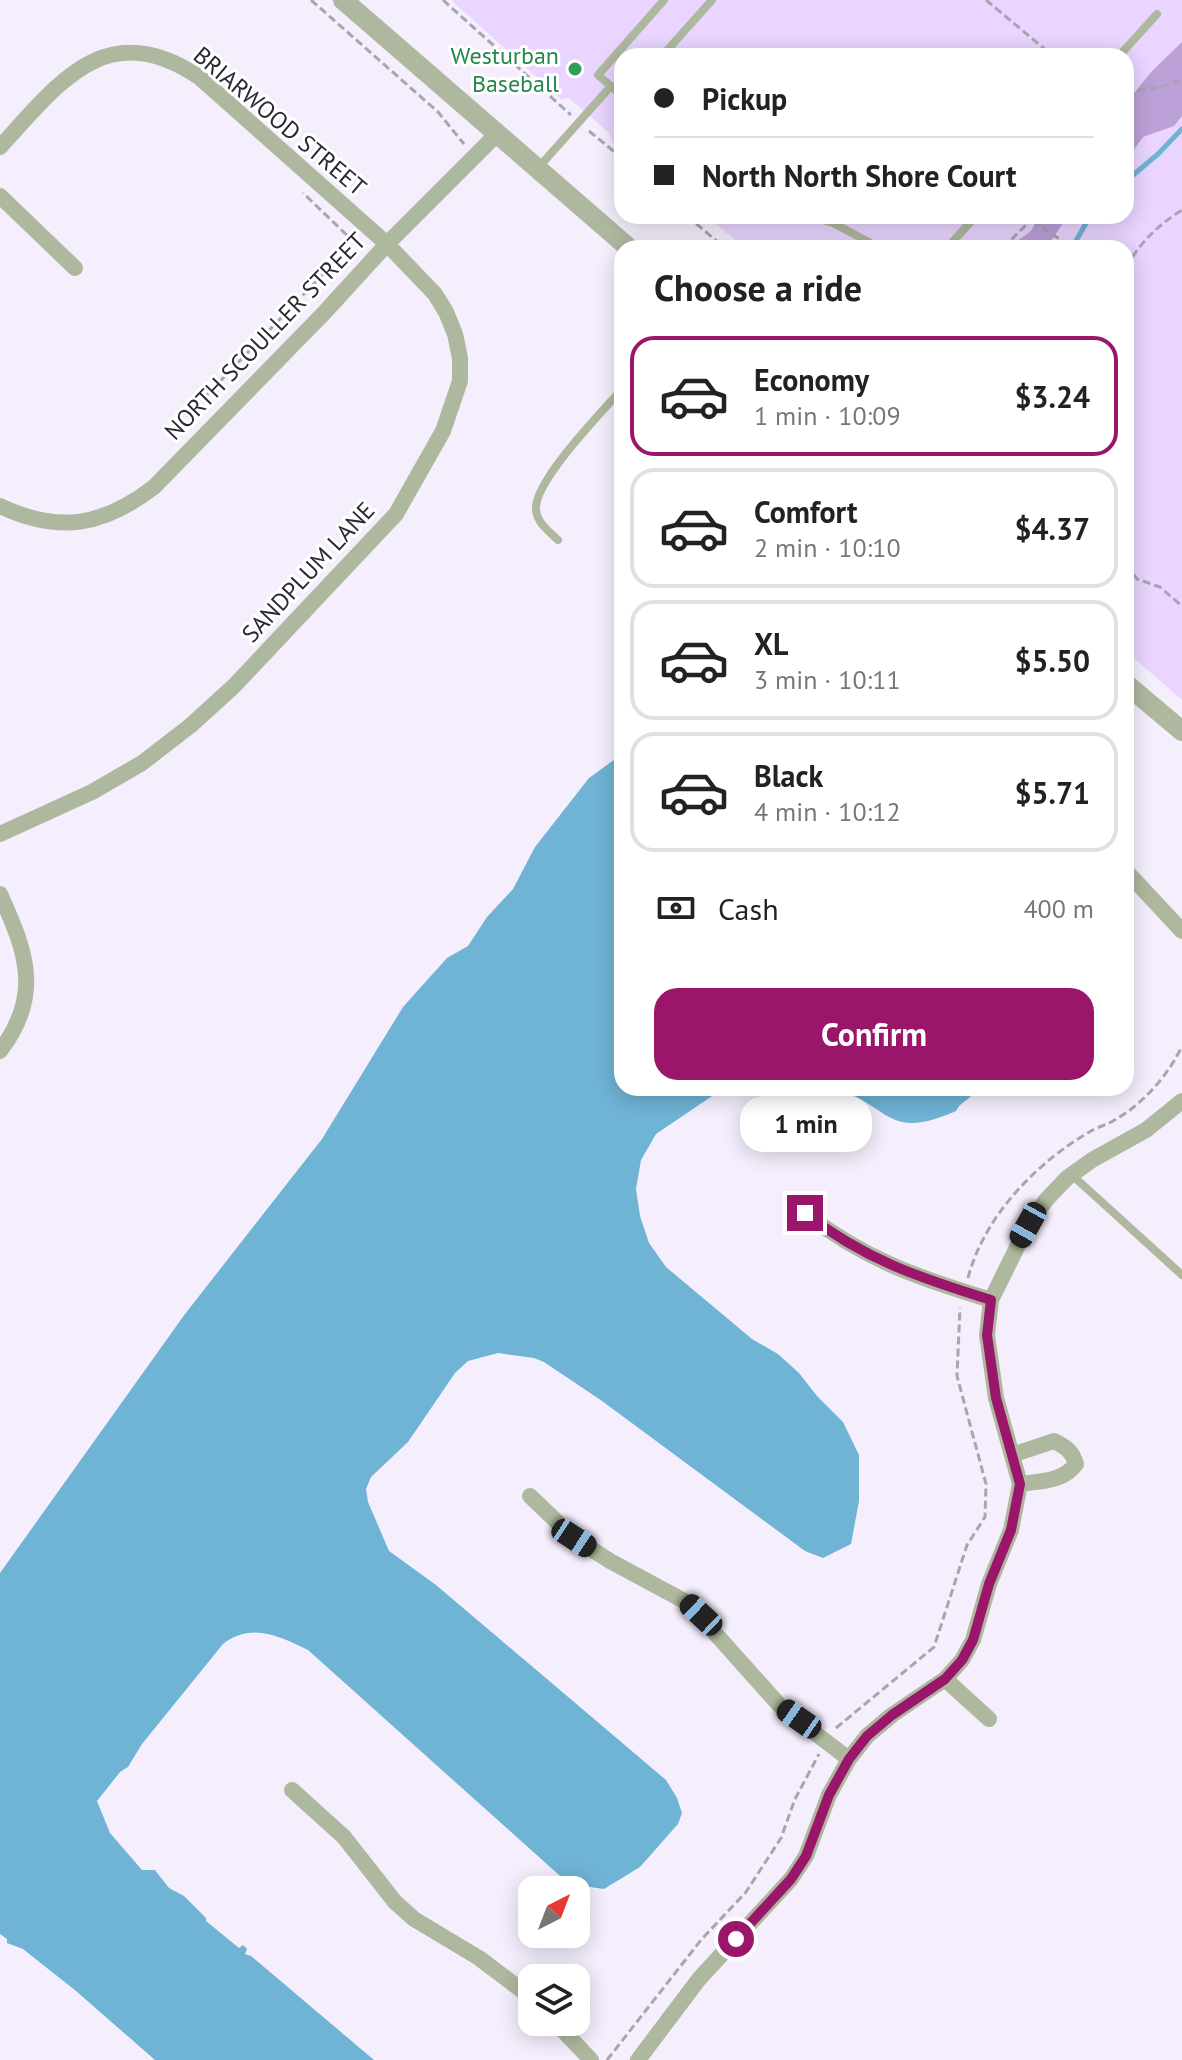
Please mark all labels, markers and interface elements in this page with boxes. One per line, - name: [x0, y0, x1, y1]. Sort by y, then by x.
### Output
- street label: BRIARWOOD STREET: [187, 40, 373, 202]
- place label: Westurban Baseball: [451, 40, 559, 99]
- marker: Westurban Baseball: [566, 60, 584, 78]
- text: Pickup: [702, 79, 787, 118]
- text: North North Shore Court: [702, 156, 1017, 195]
- street label: NORTH SCOULLER STREET: [158, 226, 372, 446]
- text: Choose a ride: [654, 264, 862, 311]
- icon: car: [658, 360, 730, 432]
- text: Economy: [754, 360, 869, 399]
- text: $3.24: [1015, 377, 1090, 416]
- text: 1 min · 10:09: [754, 399, 901, 432]
- icon: car: [658, 492, 730, 564]
- text: Comfort: [754, 492, 857, 531]
- street label: SANDPLUM LANE: [235, 495, 381, 649]
- text: $4.37: [1015, 509, 1090, 548]
- text: 2 min · 10:10: [754, 531, 901, 564]
- icon: car: [658, 624, 730, 696]
- text: XL: [754, 624, 788, 663]
- text: $5.50: [1015, 641, 1090, 680]
- text: 3 min · 10:11: [754, 663, 901, 696]
- icon: car: [658, 756, 730, 828]
- text: Black: [754, 756, 823, 795]
- text: $5.71: [1015, 773, 1090, 812]
- text: 4 min · 10:12: [754, 795, 901, 828]
- icon: cash: [654, 886, 698, 930]
- text: Cash: [718, 889, 779, 928]
- text: 400 m: [1023, 892, 1094, 925]
- button: Confirm: [654, 988, 1094, 1080]
- callout: 1 min: [739, 1097, 871, 1153]
- text: 1 min: [774, 1107, 838, 1140]
- route end: [787, 1195, 823, 1231]
- car: [1006, 1198, 1050, 1252]
- car: [547, 1515, 601, 1561]
- car: [675, 1590, 727, 1640]
- car: [772, 1695, 826, 1743]
- north arrow: [518, 1876, 590, 1948]
- map controls: [518, 1876, 590, 2036]
- route start: [718, 1921, 754, 1957]
- button: layers: [518, 1964, 590, 2036]

